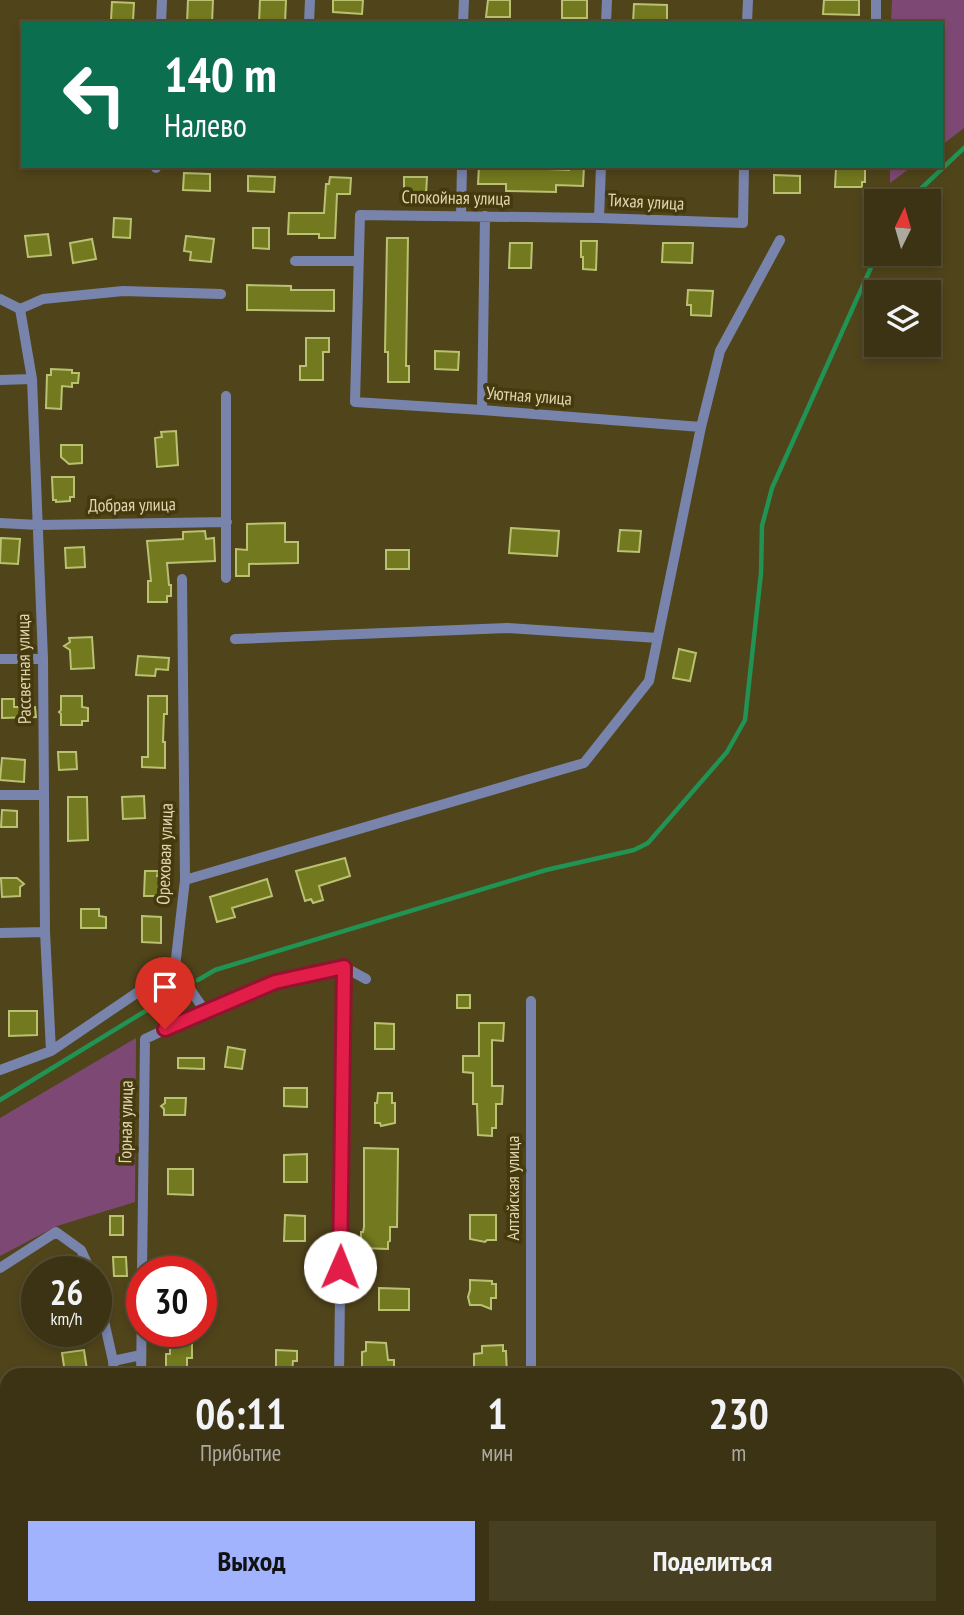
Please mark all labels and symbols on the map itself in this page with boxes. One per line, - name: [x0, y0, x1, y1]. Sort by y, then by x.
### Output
- street label: Спокойная улица: [401, 185, 511, 210]
- street label: Тихая улица: [607, 188, 685, 215]
- north arrow: [864, 189, 942, 266]
- street label: Уютная улица: [485, 381, 573, 410]
- street label: Добрая улица: [88, 492, 176, 517]
- street label: Рассветная улица: [11, 614, 36, 724]
- street label: Ореховая улица: [151, 803, 178, 905]
- pin: [135, 957, 195, 1029]
- street label: Горная улица: [113, 1080, 138, 1164]
- street label: Алтайская улица: [501, 1136, 524, 1240]
- position arrow: [303, 1230, 377, 1304]
- speed limit sign: 30: [126, 1256, 217, 1347]

